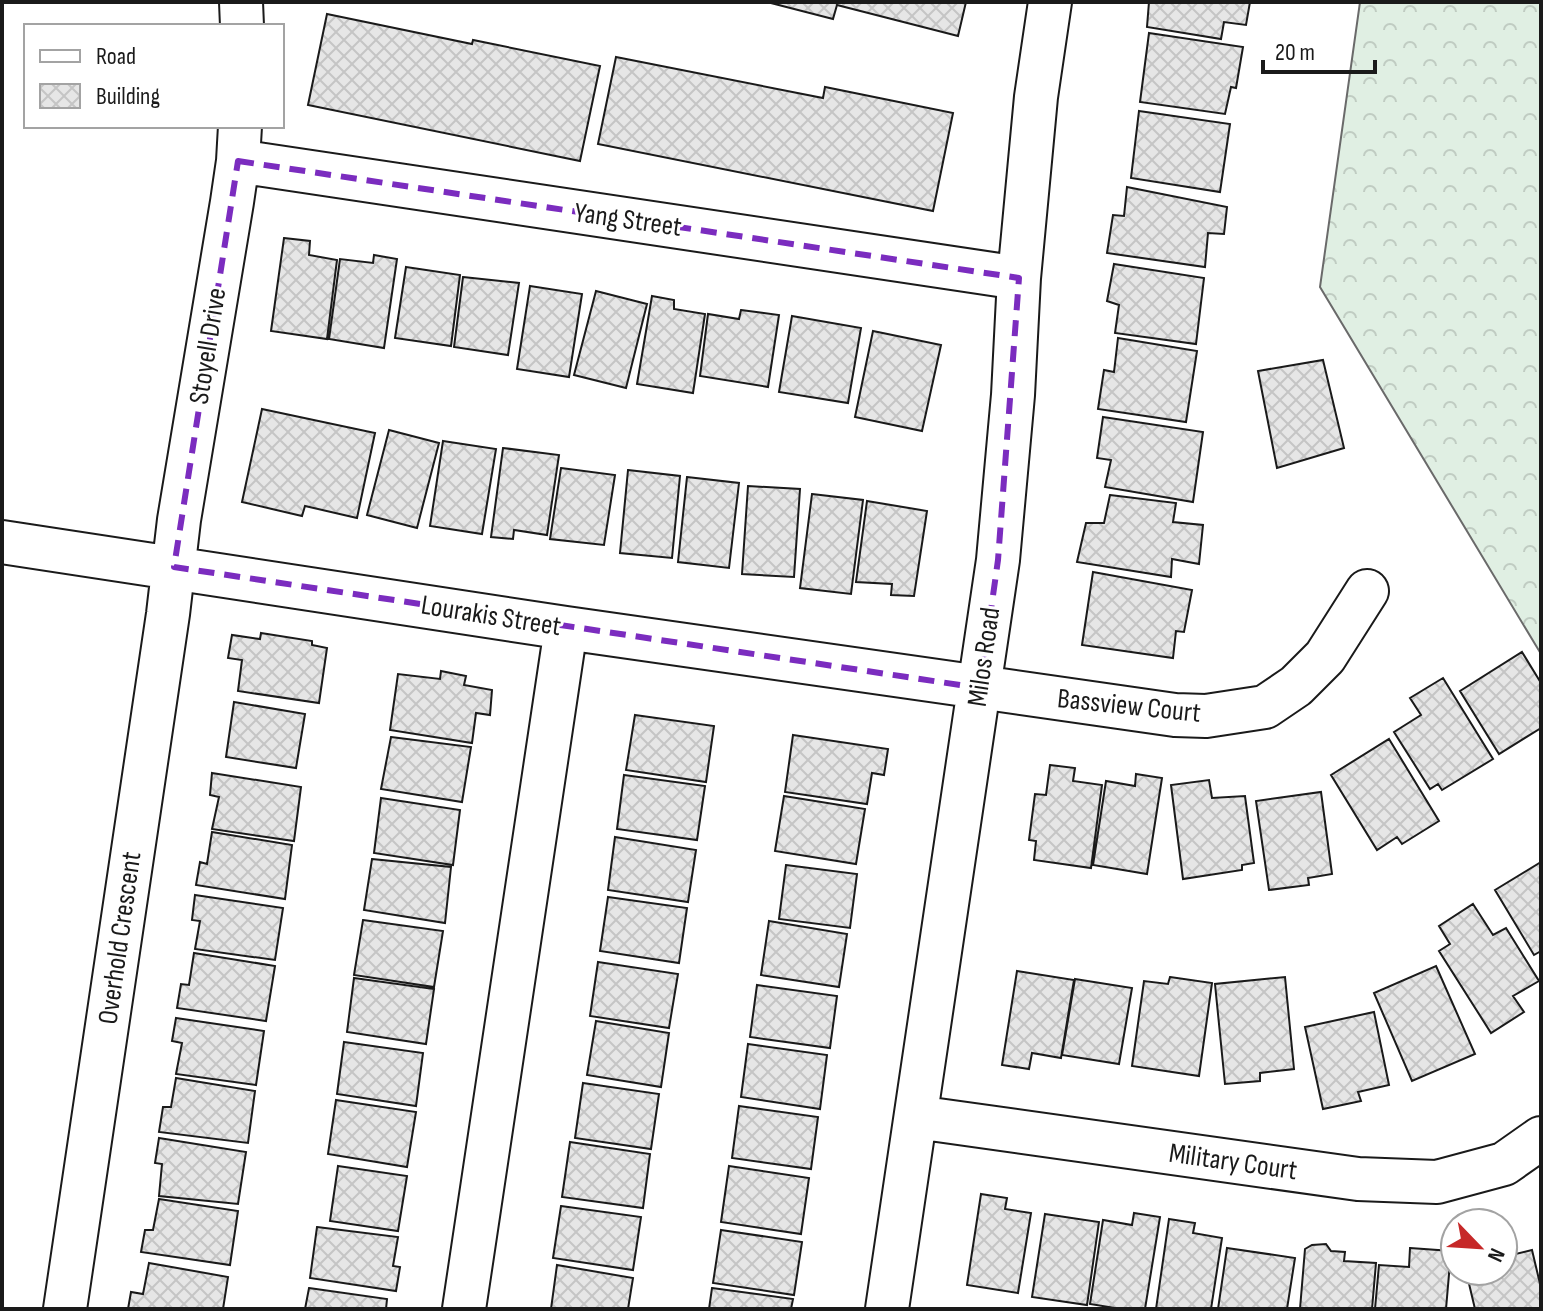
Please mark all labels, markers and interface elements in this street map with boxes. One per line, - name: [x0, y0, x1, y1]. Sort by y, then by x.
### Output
- legend: [24, 24, 284, 128]
- scale bar: [1263, 24, 1375, 74]
- text: 20 m: [1275, 38, 1315, 67]
- text: Road: [96, 42, 136, 71]
- text: Building: [96, 82, 160, 111]
- street label: Yang Street: [572, 196, 684, 244]
- street label: Stoyell Drive: [183, 285, 233, 407]
- street label: Lourakis Street: [419, 589, 563, 643]
- street label: Milos Road: [961, 605, 1007, 709]
- street label: Bassview Court: [1056, 682, 1202, 730]
- street label: Overhold Crescent: [92, 850, 148, 1026]
- street label: Military Court: [1167, 1137, 1299, 1187]
- north arrow: [1439, 1207, 1519, 1287]
- text: N: [1481, 1244, 1510, 1266]

